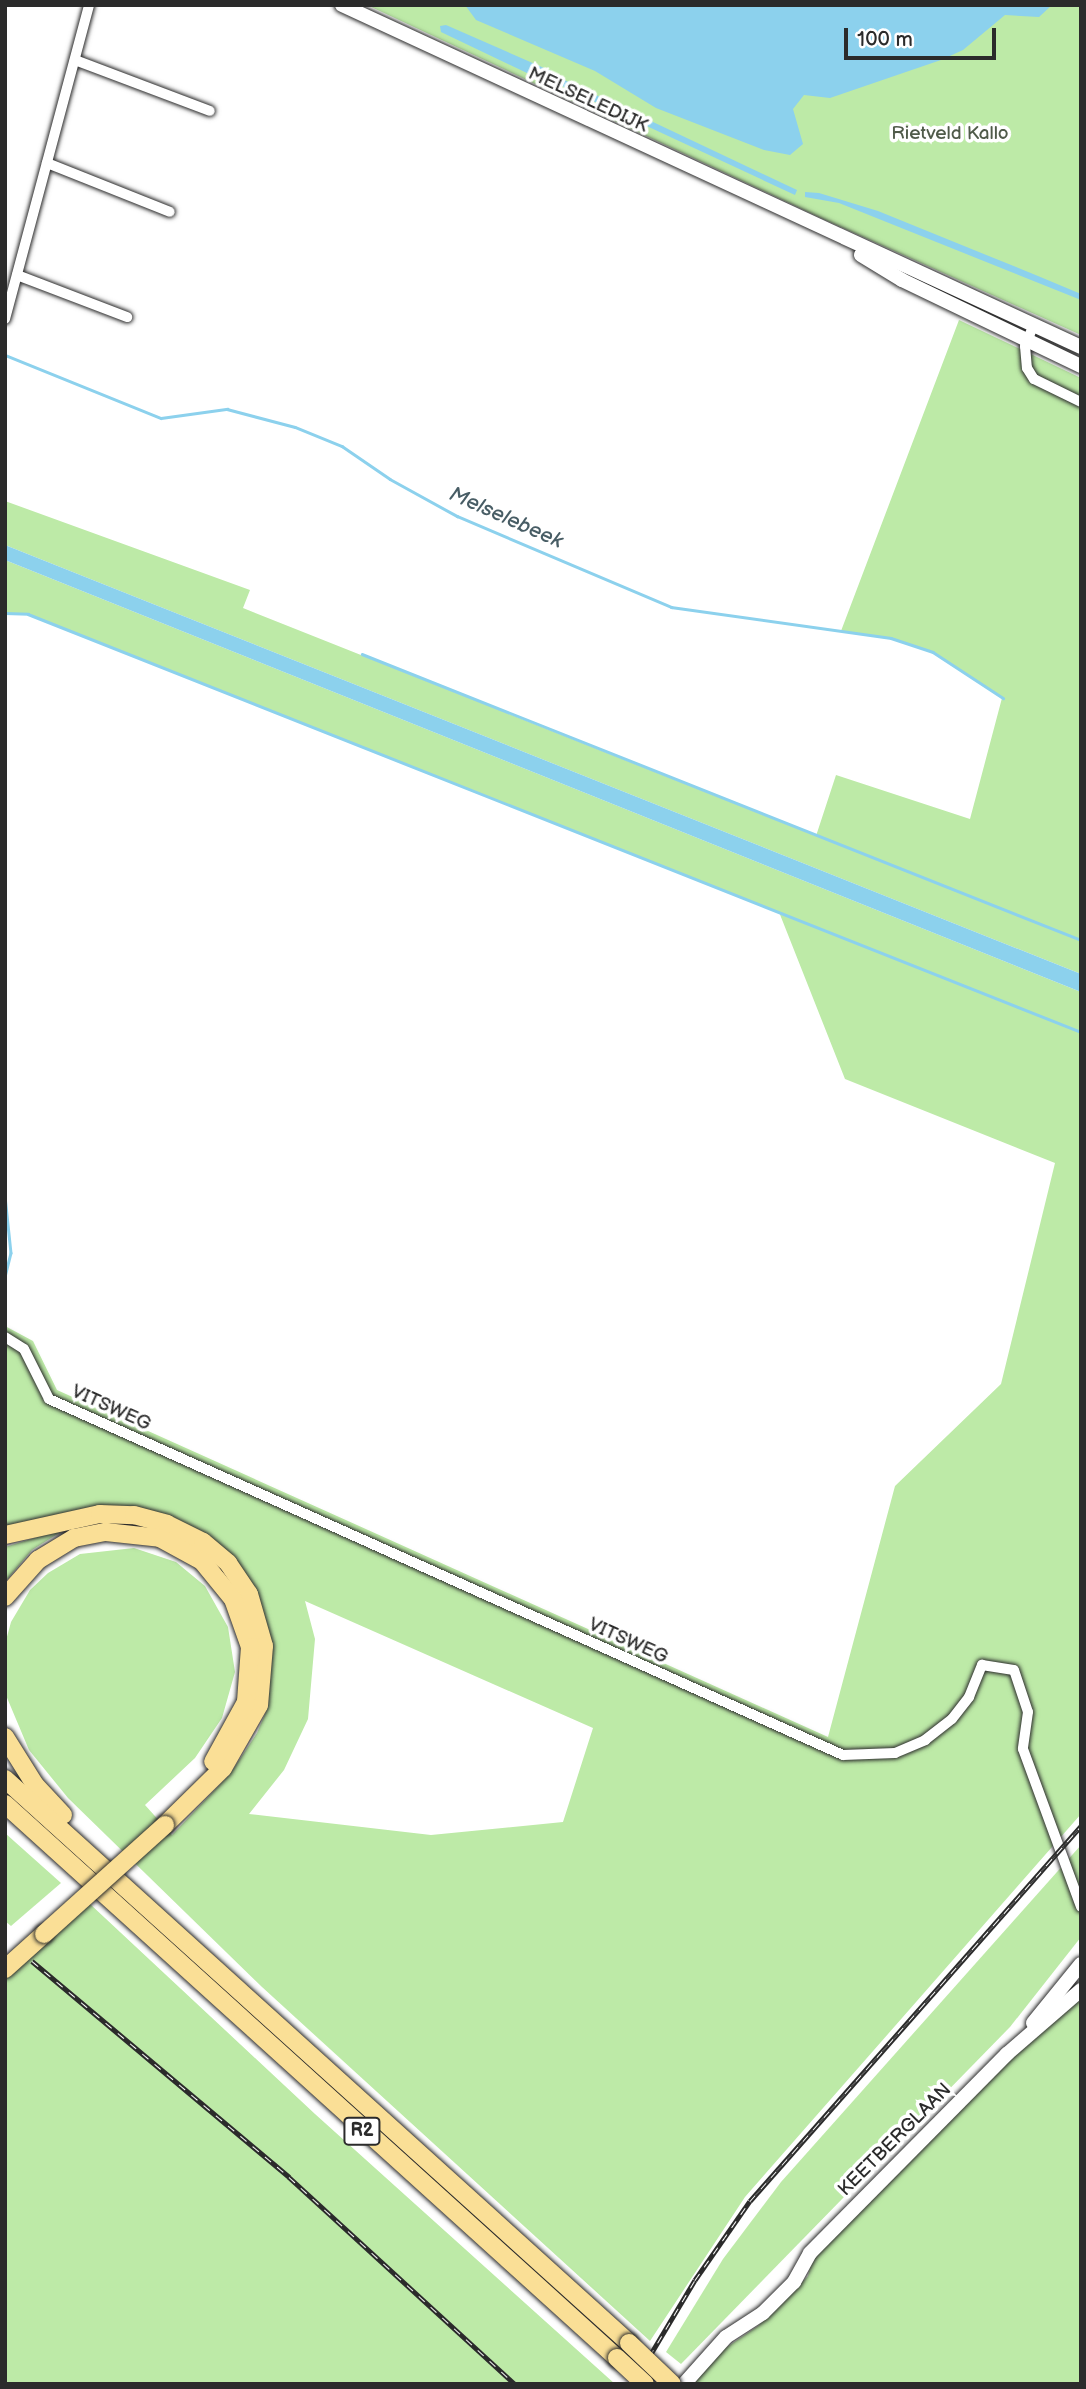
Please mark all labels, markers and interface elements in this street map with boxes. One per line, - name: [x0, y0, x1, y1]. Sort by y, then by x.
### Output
- scale bar: [848, 14, 1000, 58]
- text: 100 m: [857, 27, 913, 52]
- street label: MELSELEDIJK: [524, 62, 652, 138]
- park label: Rietveld Kallo: [891, 123, 1009, 145]
- water label: Melselebeek: [445, 482, 567, 554]
- street label: VITSWEG: [68, 1380, 154, 1436]
- street label: VITSWEG: [585, 1613, 671, 1669]
- street label: KEETBERGLAAN: [834, 2079, 956, 2201]
- road number: R2: [343, 2116, 381, 2146]

